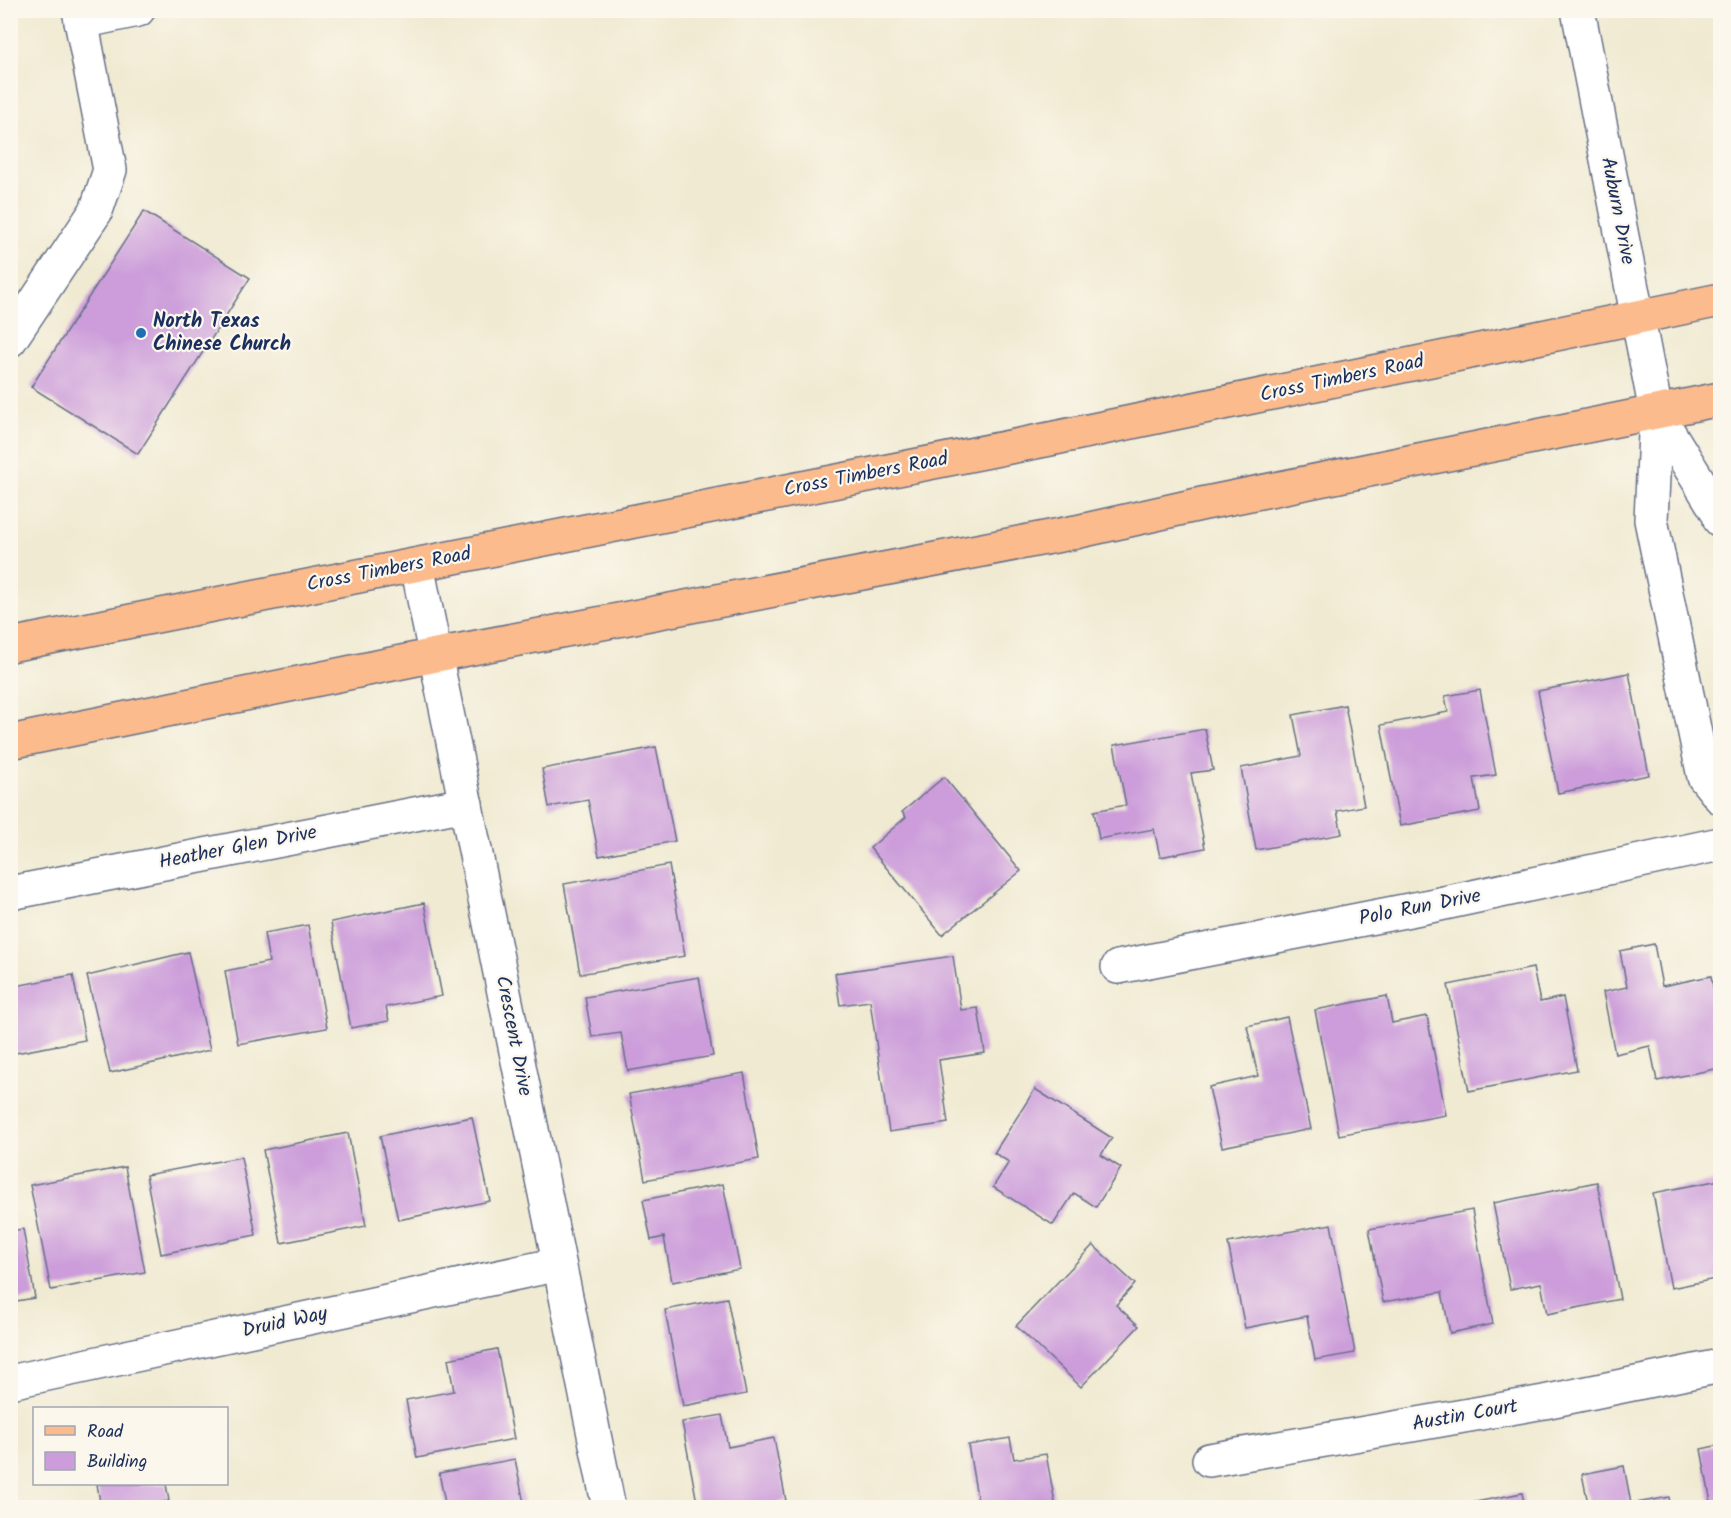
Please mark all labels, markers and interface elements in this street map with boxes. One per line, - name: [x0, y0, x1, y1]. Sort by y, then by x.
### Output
- street label: Auburn Drive: [1591, 154, 1643, 268]
- place label: North Texas Chinese Church: [153, 306, 291, 361]
- marker: North Texas Chinese Church: [134, 326, 148, 340]
- street label: Cross Timbers Road: [1257, 346, 1428, 412]
- street label: Cross Timbers Road: [781, 443, 952, 507]
- street label: Cross Timbers Road: [304, 538, 475, 602]
- street label: Heather Glen Drive: [156, 817, 320, 879]
- street label: Polo Run Drive: [1356, 881, 1484, 935]
- street label: Crescent Drive: [486, 973, 540, 1099]
- street label: Druid Way: [239, 1298, 331, 1348]
- street label: Austin Court: [1410, 1391, 1520, 1441]
- legend: [33, 1407, 228, 1485]
- text: Road: [87, 1418, 124, 1447]
- text: Building: [87, 1448, 147, 1477]

